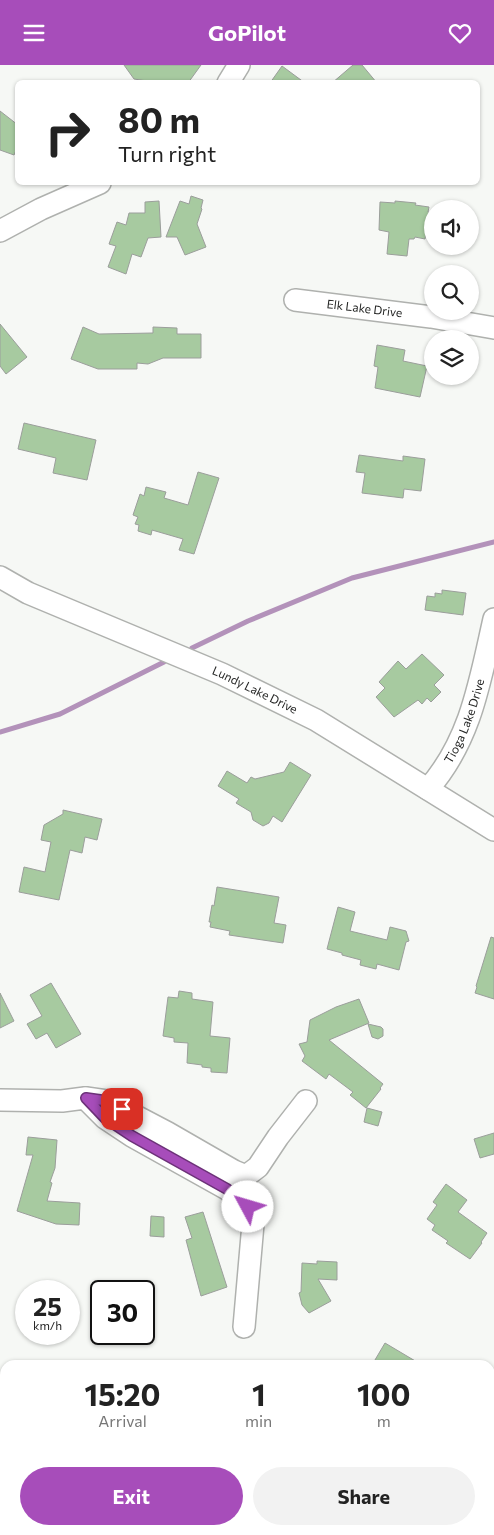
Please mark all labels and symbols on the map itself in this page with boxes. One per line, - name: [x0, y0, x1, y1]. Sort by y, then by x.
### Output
- street label: Elk Lake Drive: [326, 296, 403, 319]
- street label: Lundy Lake Drive: [210, 663, 300, 716]
- street label: Tioga Lake Drive: [441, 677, 486, 766]
- pin: [101, 1088, 143, 1130]
- position arrow: [221, 1180, 273, 1232]
- speed limit sign: 30: [90, 1280, 155, 1345]

